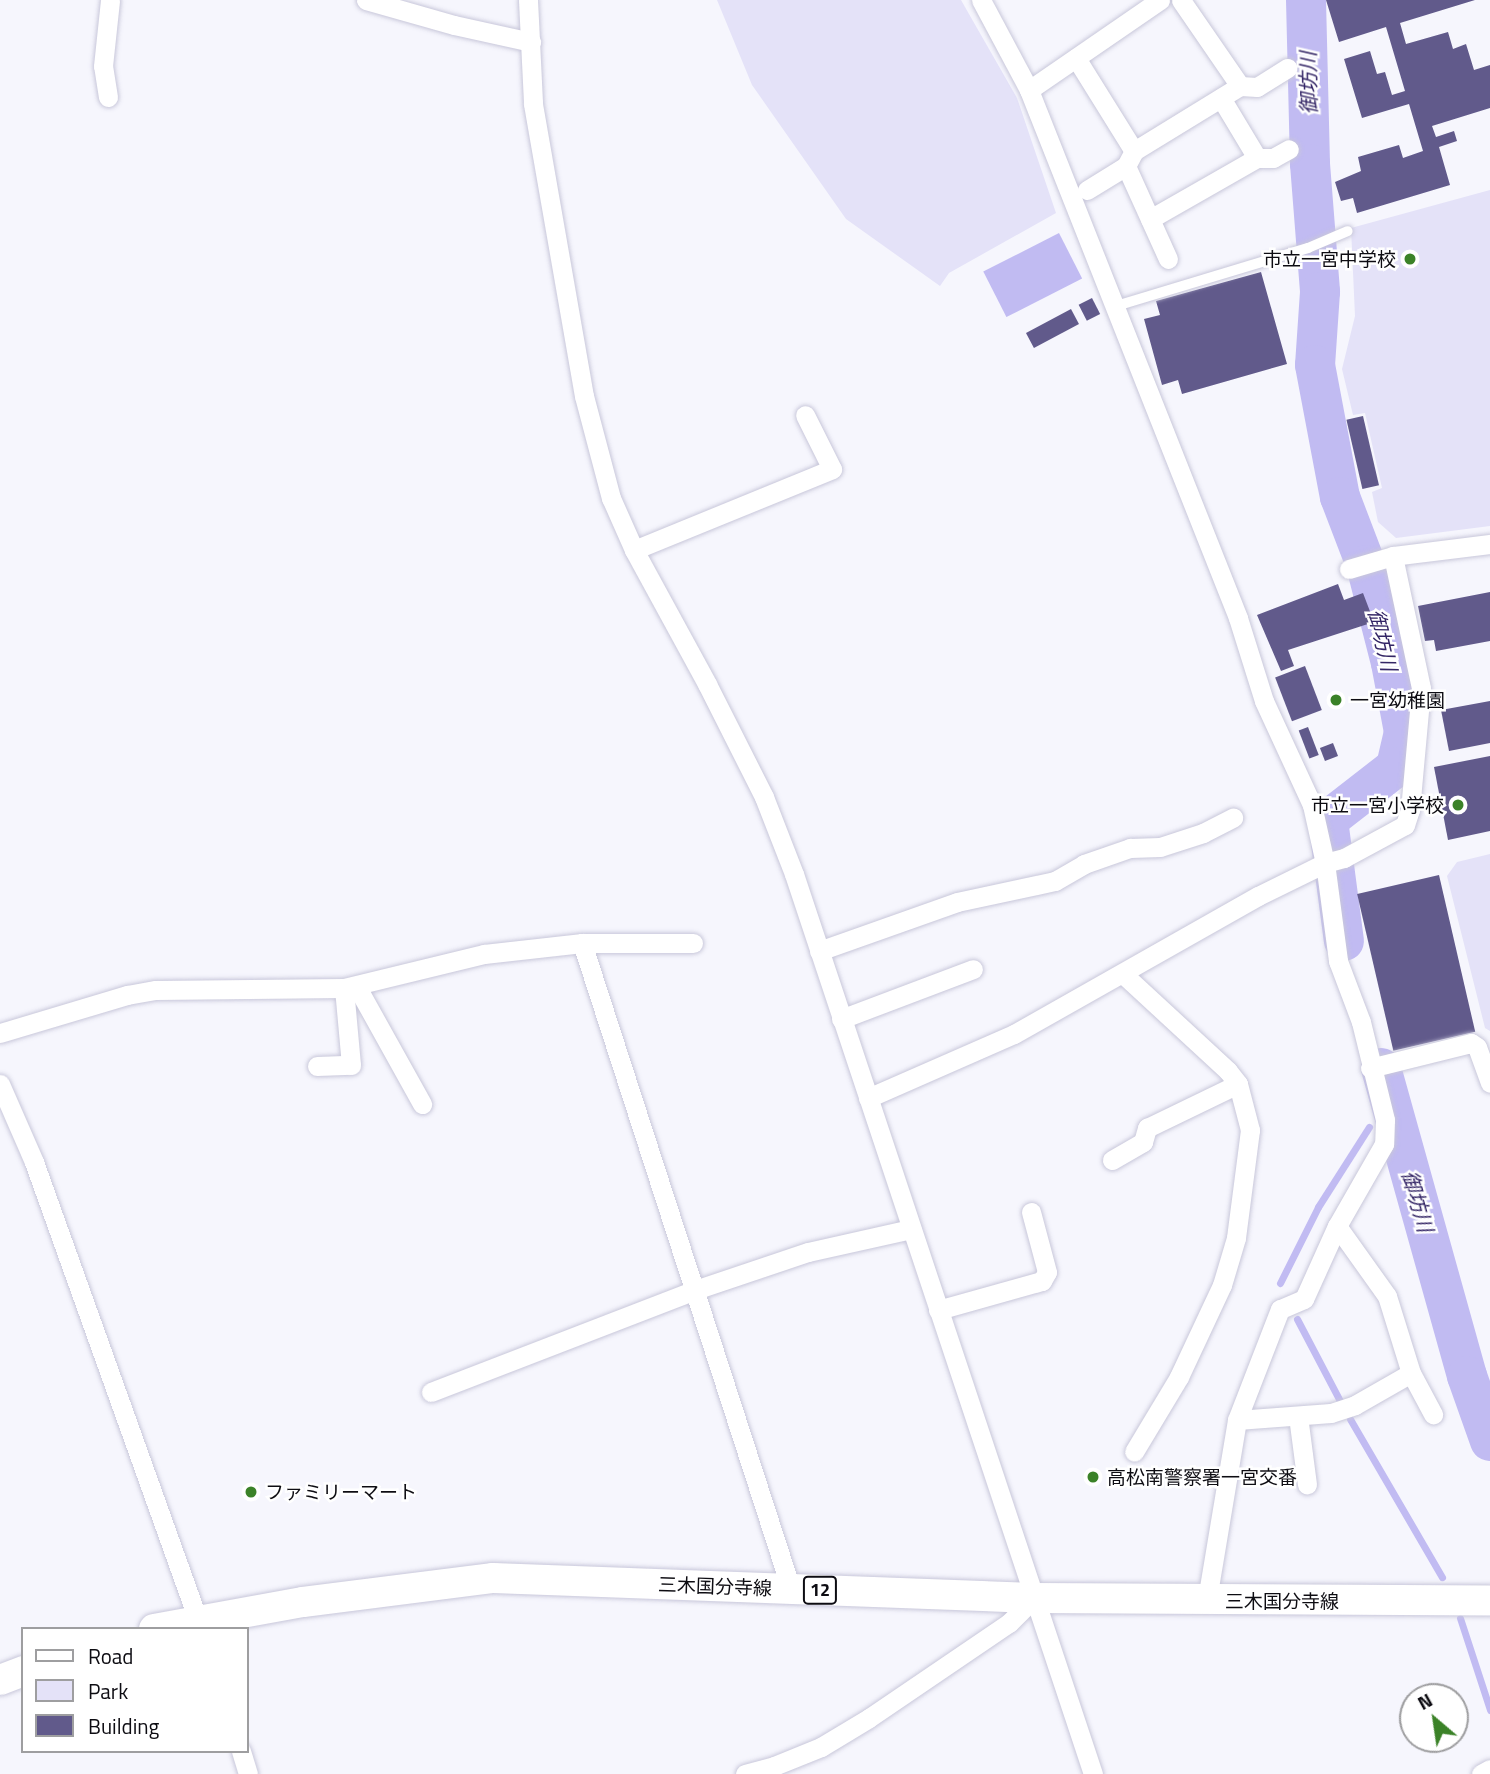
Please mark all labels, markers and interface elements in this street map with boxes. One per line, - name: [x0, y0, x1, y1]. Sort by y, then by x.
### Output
- water label: 御坊川: [1295, 51, 1321, 115]
- place label: 市立一宮中学校: [1263, 248, 1396, 270]
- marker: 市立一宮中学校: [1402, 251, 1418, 267]
- water label: 御坊川: [1364, 606, 1402, 674]
- place label: 一宮幼稚園: [1350, 689, 1445, 711]
- marker: 一宮幼稚園: [1328, 692, 1344, 708]
- place label: 市立一宮小学校: [1311, 794, 1444, 816]
- marker: 市立一宮小学校: [1450, 797, 1466, 813]
- water label: 御坊川: [1397, 1167, 1439, 1235]
- place label: 高松南警察署一宮交番: [1107, 1466, 1297, 1488]
- marker: 高松南警察署一宮交番: [1085, 1469, 1101, 1485]
- place label: ファミリーマート: [265, 1481, 417, 1503]
- marker: ファミリーマート: [243, 1484, 259, 1500]
- street label: 三木国分寺線: [658, 1573, 772, 1599]
- road number: 12: [802, 1576, 838, 1604]
- street label: 三木国分寺線: [1225, 1590, 1339, 1612]
- legend: [21, 1627, 248, 1753]
- text: Road: [88, 1640, 133, 1672]
- text: Park: [88, 1675, 128, 1707]
- north arrow: [1399, 1683, 1469, 1753]
- text: N: [1412, 1685, 1437, 1717]
- text: Building: [88, 1710, 159, 1742]

